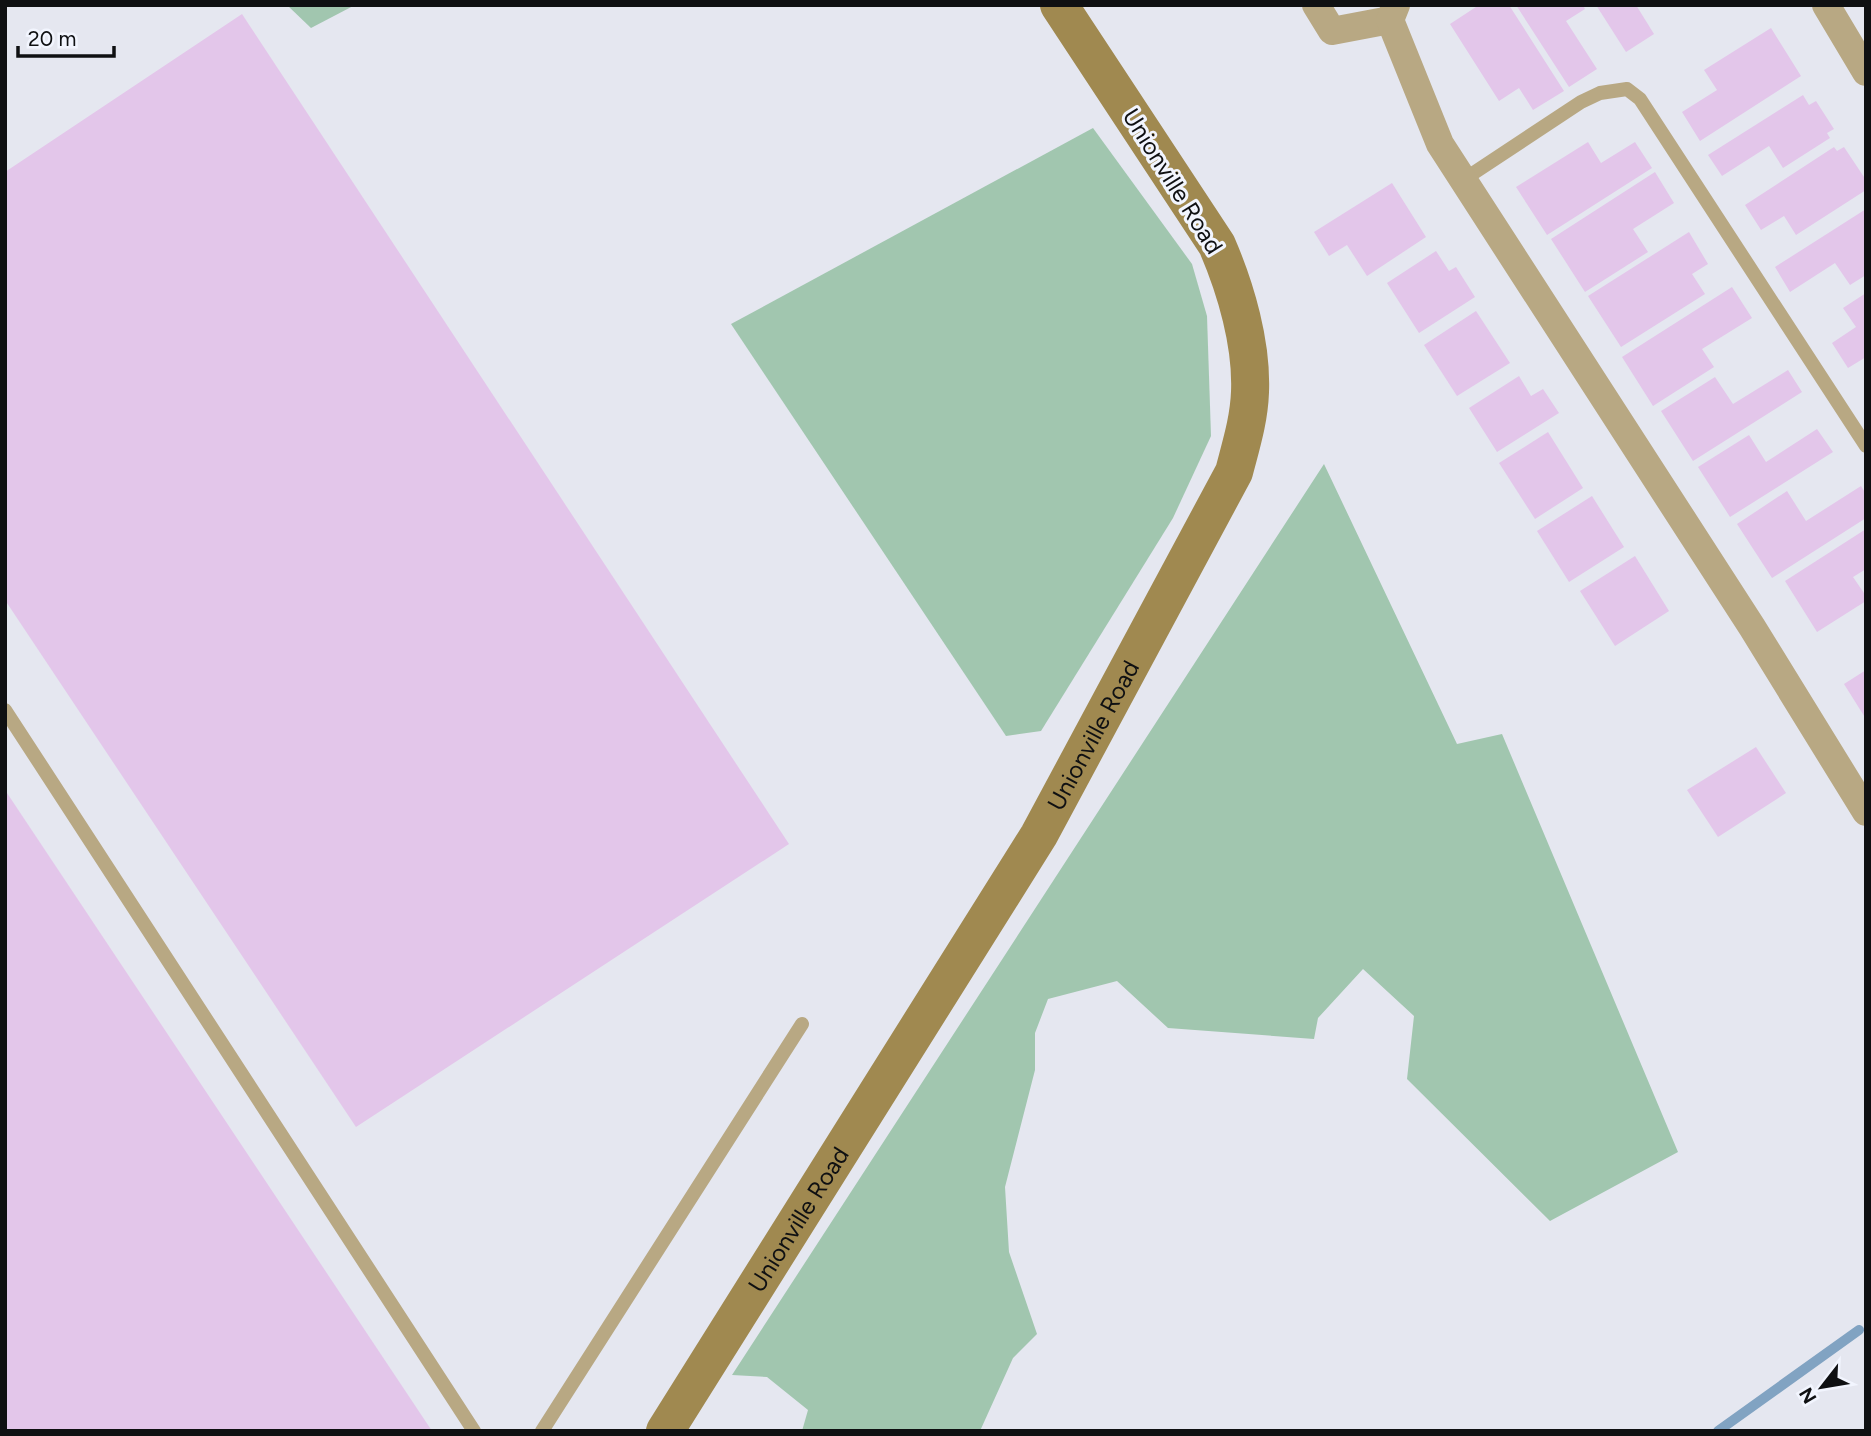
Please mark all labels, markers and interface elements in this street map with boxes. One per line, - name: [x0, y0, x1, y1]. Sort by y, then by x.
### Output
- scale bar: [18, 14, 114, 58]
- text: 20 m: [28, 26, 76, 51]
- street label: Unionville Road: [1117, 103, 1229, 259]
- street label: Unionville Road: [1041, 655, 1145, 815]
- street label: Unionville Road: [741, 1141, 854, 1297]
- north arrow: [1787, 1352, 1857, 1422]
- text: N: [1794, 1383, 1821, 1408]

